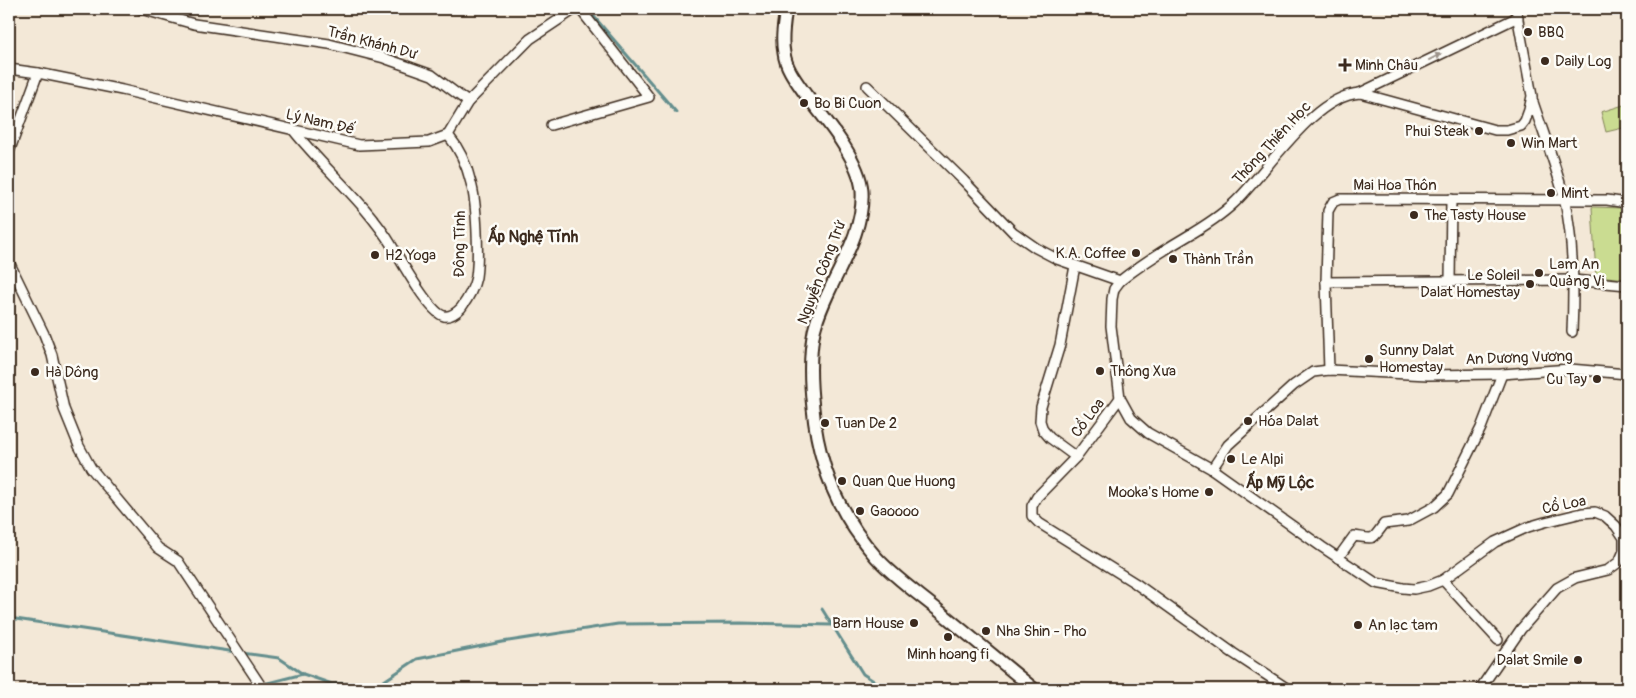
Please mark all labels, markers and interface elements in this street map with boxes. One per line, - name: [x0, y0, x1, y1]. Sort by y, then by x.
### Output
- street label: Trần Khánh Dư: [325, 21, 420, 64]
- place label: BBQ: [1538, 23, 1564, 42]
- marker: BBQ: [1522, 26, 1534, 38]
- one-way arrow: [1428, 52, 1443, 61]
- place label: Daily Log: [1555, 52, 1611, 71]
- marker: Daily Log: [1539, 55, 1551, 67]
- place label: Minh Châu: [1355, 56, 1418, 75]
- marker: Minh Châu: [1339, 59, 1351, 71]
- place label: Bo Bi Cuon: [814, 94, 881, 113]
- marker: Bo Bi Cuon: [798, 97, 810, 109]
- street label: Thông Thiên Học: [1229, 97, 1316, 189]
- street label: Lý Nam Đế: [284, 105, 357, 139]
- place label: Phui Steak: [1405, 122, 1470, 141]
- marker: Phui Steak: [1473, 125, 1485, 137]
- place label: Win Mart: [1521, 134, 1578, 153]
- marker: Win Mart: [1505, 137, 1517, 149]
- street label: Mai Hoa Thôn: [1353, 176, 1437, 195]
- place label: Mint: [1561, 184, 1590, 203]
- marker: Mint: [1545, 187, 1557, 199]
- place label: The Tasty House: [1424, 206, 1527, 225]
- marker: The Tasty House: [1408, 209, 1420, 221]
- street label: Đông Tĩnh: [450, 210, 470, 278]
- street label: Nguyễn Công Trứ: [793, 217, 851, 327]
- district label: Ấp Nghệ Tĩnh: [488, 224, 579, 247]
- place label: K.A. Coffee: [1055, 244, 1127, 263]
- place label: H2 Yoga: [385, 246, 436, 265]
- marker: K.A. Coffee: [1130, 247, 1142, 259]
- marker: H2 Yoga: [369, 249, 381, 261]
- place label: Thành Trần: [1183, 249, 1253, 269]
- marker: Thành Trần: [1167, 253, 1179, 265]
- place label: Lam An Quảng Vị: [1549, 255, 1605, 291]
- place label: Le Soleil Dalat Homestay: [1420, 266, 1521, 302]
- marker: Lam An Quảng Vị: [1533, 267, 1545, 279]
- marker: Le Soleil Dalat Homestay: [1524, 278, 1536, 290]
- place label: Sunny Dalat Homestay: [1379, 341, 1455, 377]
- street label: An Dương Vương: [1465, 347, 1573, 369]
- marker: Sunny Dalat Homestay: [1363, 353, 1375, 365]
- place label: Thông Xưa: [1110, 362, 1176, 381]
- place label: Hà Dông: [45, 363, 98, 382]
- marker: Thông Xưa: [1094, 365, 1106, 377]
- marker: Hà Dông: [29, 366, 41, 378]
- place label: Cu Tay: [1546, 370, 1588, 389]
- marker: Cu Tay: [1591, 373, 1603, 385]
- street label: Cổ Loa: [1067, 395, 1109, 441]
- place label: Hóa Dalat: [1258, 412, 1319, 431]
- place label: Tuan De 2: [835, 414, 897, 433]
- marker: Hóa Dalat: [1242, 415, 1254, 427]
- marker: Tuan De 2: [819, 417, 831, 429]
- place label: Le Alpi: [1241, 450, 1283, 469]
- marker: Le Alpi: [1225, 453, 1237, 465]
- district label: Ấp Mỹ Lộc: [1246, 470, 1314, 493]
- place label: Quan Que Huong: [852, 472, 955, 491]
- marker: Quan Que Huong: [836, 475, 848, 487]
- place label: Mooka's Home: [1108, 483, 1200, 502]
- marker: Mooka's Home: [1203, 486, 1215, 498]
- street label: Cổ Loa: [1540, 491, 1588, 519]
- place label: Gaoooo: [870, 502, 919, 521]
- marker: Gaoooo: [854, 505, 866, 517]
- place label: Barn House: [832, 614, 905, 633]
- place label: An lạc tam: [1368, 616, 1438, 635]
- marker: Barn House: [908, 617, 920, 629]
- marker: An lạc tam: [1352, 619, 1364, 631]
- place label: Nha Shin - Pho: [996, 622, 1087, 641]
- marker: Nha Shin - Pho: [980, 625, 992, 637]
- marker: Minh hoang fi: [942, 631, 954, 643]
- place label: Minh hoang fi: [907, 645, 989, 664]
- place label: Dalat Smile: [1497, 651, 1569, 670]
- marker: Dalat Smile: [1572, 654, 1584, 666]

